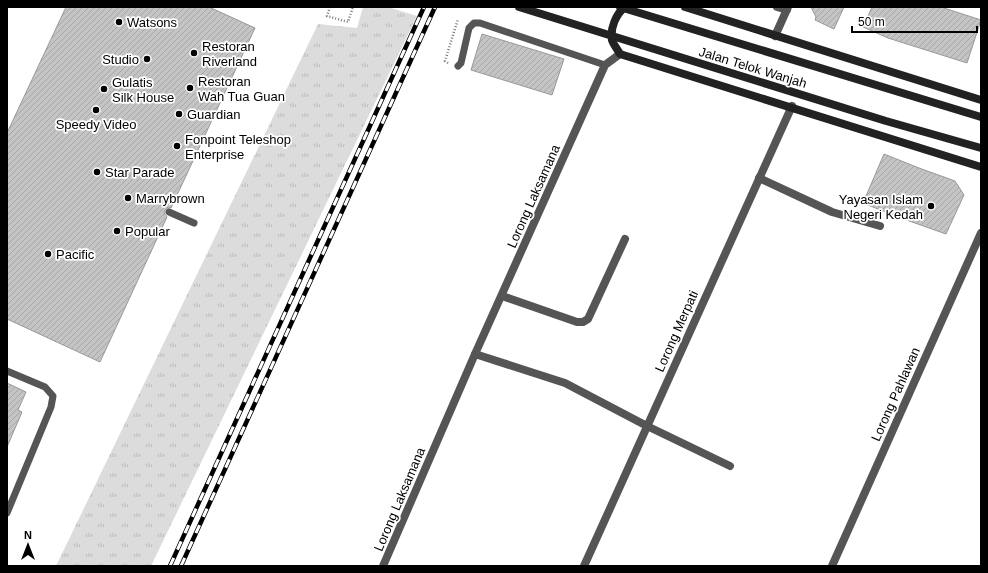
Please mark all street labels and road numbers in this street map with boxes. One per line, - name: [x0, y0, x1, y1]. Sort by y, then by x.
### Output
- street label: Jalan Telok Wanjah: [697, 44, 809, 91]
- street label: Lorong Laksamana: [504, 142, 563, 250]
- street label: Lorong Merpati: [652, 288, 701, 374]
- street label: Lorong Pahlawan: [868, 345, 923, 443]
- street label: Lorong Laksamana: [371, 444, 428, 553]

